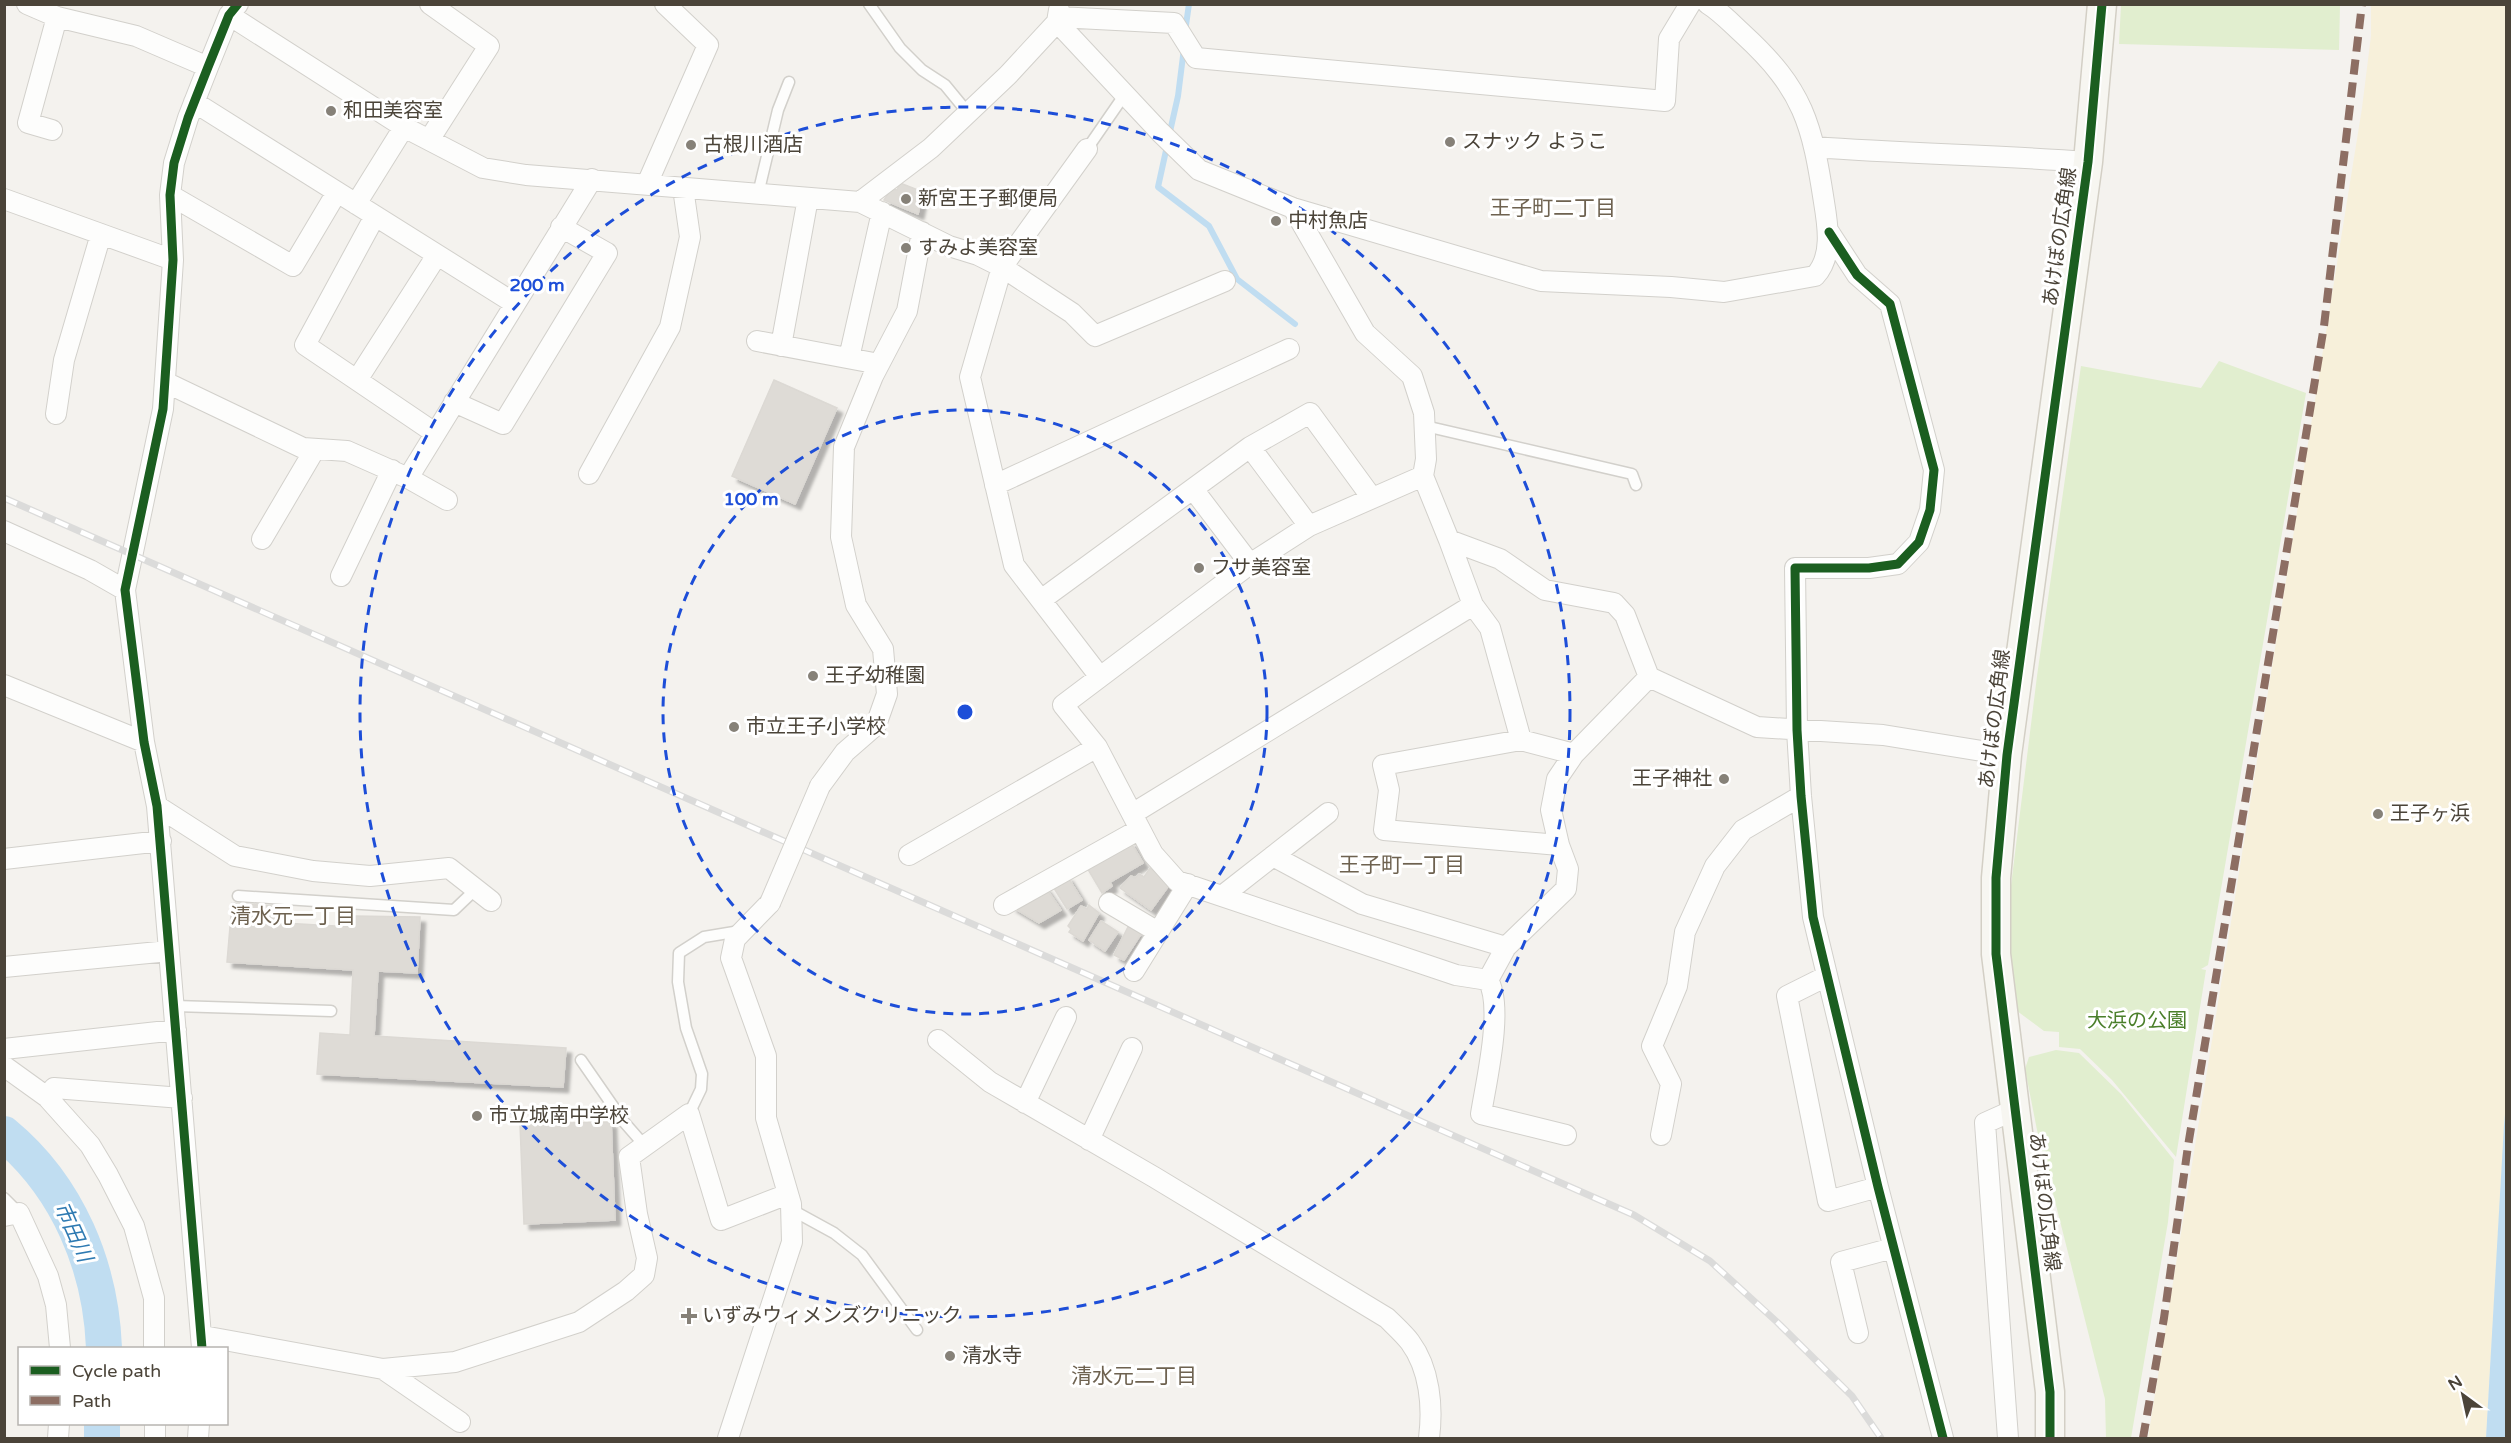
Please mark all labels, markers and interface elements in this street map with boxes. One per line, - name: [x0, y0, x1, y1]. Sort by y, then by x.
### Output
- place label: 和田美容室: [343, 99, 443, 123]
- marker: 和田美容室: [324, 104, 338, 118]
- place label: スナック ようこ: [1462, 130, 1607, 154]
- place label: 古根川酒店: [703, 133, 803, 157]
- marker: スナック ようこ: [1443, 135, 1457, 149]
- marker: 古根川酒店: [684, 138, 698, 152]
- street label: あけぼの広角線: [2038, 166, 2082, 308]
- place label: 新宮王子郵便局: [918, 187, 1058, 211]
- marker: 新宮王子郵便局: [899, 192, 913, 206]
- district label: 王子町二丁目: [1490, 196, 1616, 221]
- place label: 中村魚店: [1288, 209, 1368, 233]
- marker: 中村魚店: [1269, 214, 1283, 228]
- place label: すみよ美容室: [918, 236, 1038, 260]
- marker: すみよ美容室: [899, 241, 913, 255]
- text: 200 m: [509, 274, 565, 296]
- text: 100 m: [723, 488, 779, 510]
- place label: フサ美容室: [1211, 556, 1311, 580]
- marker: フサ美容室: [1192, 561, 1206, 575]
- street label: あけぼの広角線: [1975, 648, 2015, 790]
- place label: 王子幼稚園: [825, 664, 925, 688]
- marker: 王子幼稚園: [806, 669, 820, 683]
- centre of rings: [955, 702, 975, 722]
- place label: 市立王子小学校: [746, 715, 886, 739]
- marker: 市立王子小学校: [727, 720, 741, 734]
- place label: 王子神社: [1632, 767, 1712, 791]
- marker: 王子神社: [1717, 772, 1731, 786]
- place label: 王子ヶ浜: [2390, 802, 2470, 826]
- marker: 王子ヶ浜: [2371, 807, 2385, 821]
- district label: 王子町一丁目: [1339, 853, 1465, 878]
- district label: 清水元一丁目: [230, 904, 356, 929]
- park label: 大浜の公園: [2087, 1009, 2187, 1033]
- place label: 市立城南中学校: [489, 1104, 629, 1128]
- marker: 市立城南中学校: [470, 1109, 484, 1123]
- street label: あけぼの広角線: [2024, 1131, 2064, 1273]
- water label: 市田川: [49, 1198, 98, 1268]
- place label: いずみウィメンズクリニック: [702, 1304, 962, 1328]
- marker: いずみウィメンズクリニック: [680, 1307, 698, 1325]
- place label: 清水寺: [962, 1344, 1022, 1368]
- legend: [18, 1347, 228, 1425]
- marker: 清水寺: [943, 1349, 957, 1363]
- text: Cycle path: [72, 1360, 161, 1382]
- district label: 清水元二丁目: [1071, 1364, 1197, 1389]
- north arrow: [2433, 1365, 2493, 1425]
- text: N: [2445, 1371, 2466, 1395]
- text: Path: [72, 1390, 111, 1412]

